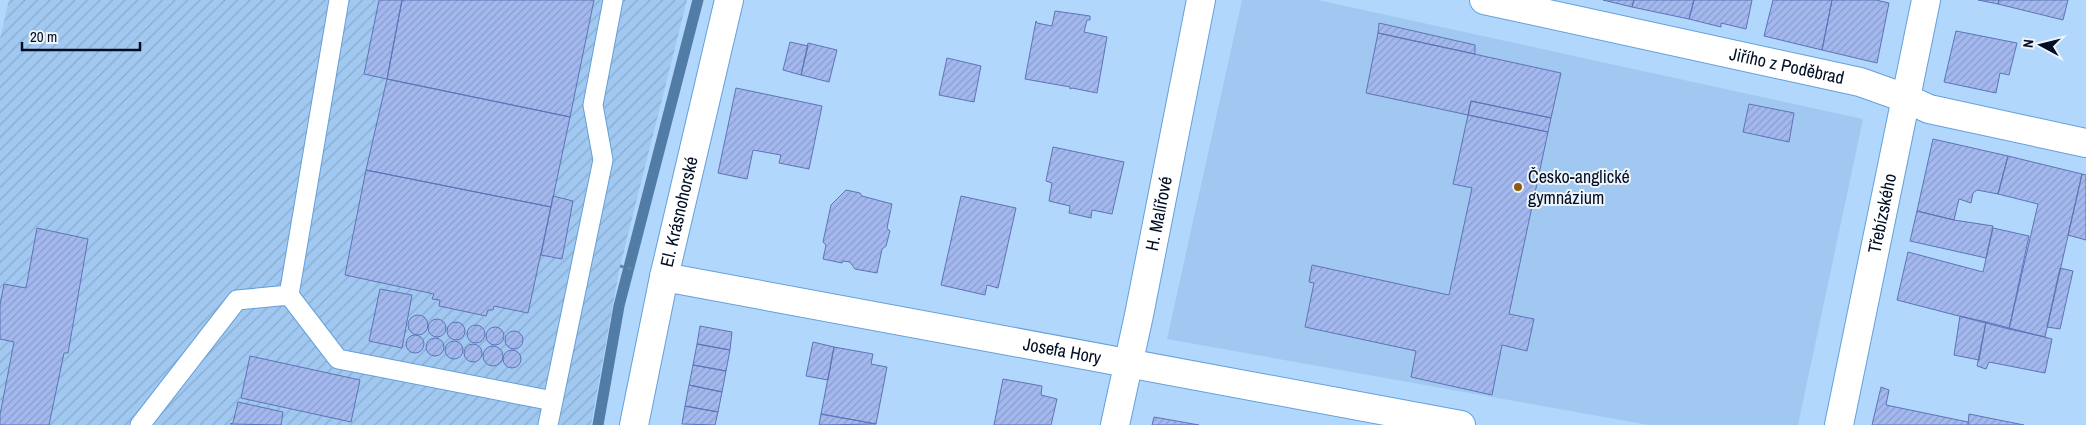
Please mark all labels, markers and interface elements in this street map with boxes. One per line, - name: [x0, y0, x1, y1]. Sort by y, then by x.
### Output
- scale bar: [22, 20, 140, 52]
- north arrow: [2016, 20, 2066, 70]
- text: 20 m: [30, 26, 57, 47]
- text: N: [2019, 38, 2038, 49]
- street label: Jiřího z Poděbrad: [1727, 41, 1847, 90]
- street label: El. Krásnohorské: [654, 154, 704, 269]
- place label: Česko-anglické gymnázium: [1528, 164, 1630, 210]
- street label: Třebízského: [1861, 171, 1902, 255]
- street label: H. Malířové: [1139, 174, 1178, 253]
- marker: Česko-anglické gymnázium: [1512, 181, 1524, 193]
- street label: Josefa Hory: [1021, 331, 1104, 370]

